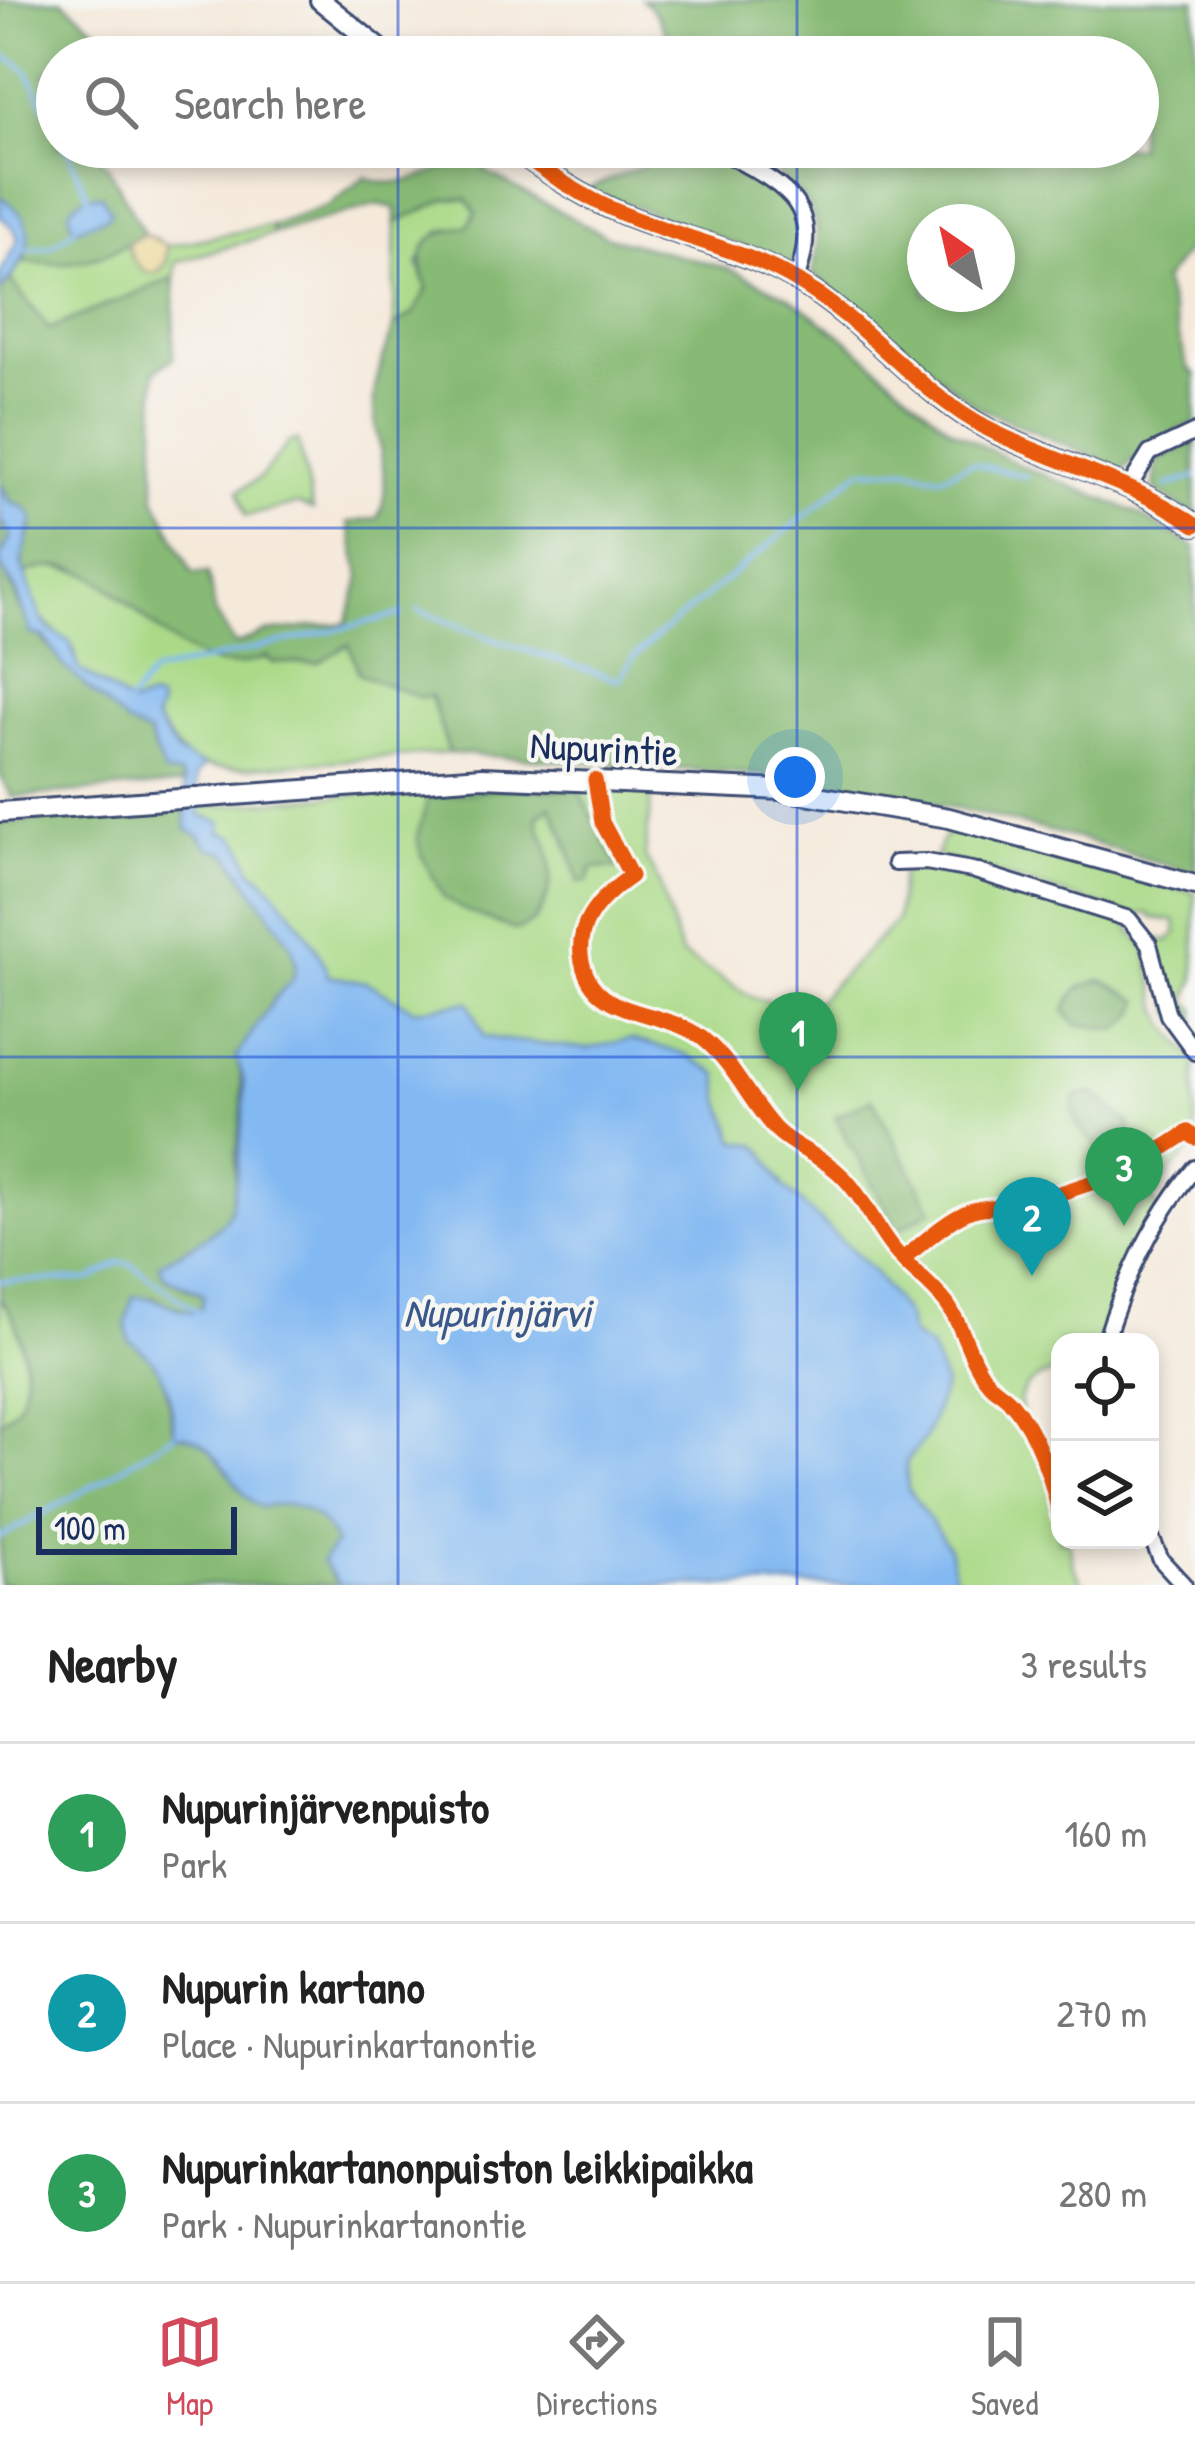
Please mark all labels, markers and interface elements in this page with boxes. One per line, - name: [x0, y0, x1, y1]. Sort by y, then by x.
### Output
- search box: [36, 36, 1159, 168]
- icon: search: [78, 69, 144, 135]
- text: Search here: [174, 72, 366, 133]
- north arrow: [907, 204, 1015, 312]
- street label: Nupurintie: [529, 717, 679, 778]
- your location: [765, 747, 825, 807]
- pin: 1: [759, 992, 837, 1091]
- pin: 3: [1085, 1127, 1163, 1226]
- pin: 2: [993, 1177, 1071, 1276]
- water label: Nupurinjärvi: [403, 1283, 594, 1341]
- map controls: [1051, 1333, 1159, 1549]
- button: locate: [1051, 1333, 1159, 1441]
- button: layers: [1051, 1441, 1159, 1549]
- scale bar: [36, 1501, 237, 1554]
- text: 100 m: [54, 1506, 126, 1550]
- text: Nearby: [48, 1629, 178, 1698]
- text: 3 results: [1021, 1637, 1147, 1690]
- text: Nupurinjärvenpuisto: [162, 1776, 489, 1837]
- text: 1: [80, 1806, 94, 1859]
- text: 160 m: [1064, 1806, 1147, 1859]
- text: Park: [162, 1837, 227, 1890]
- text: Nupurin kartano: [162, 1956, 425, 2017]
- text: 2: [78, 1986, 96, 2039]
- text: 270 m: [1056, 1986, 1147, 2039]
- text: Place · Nupurinkartanontie: [162, 2017, 537, 2070]
- text: Nupurinkartanonpuiston leikkipaikka: [162, 2136, 753, 2197]
- text: 3: [78, 2166, 96, 2219]
- text: 280 m: [1059, 2166, 1147, 2219]
- text: Park · Nupurinkartanontie: [162, 2197, 527, 2250]
- tab: Map: [157, 2309, 223, 2425]
- tab: Directions: [536, 2309, 658, 2425]
- tab: Saved: [971, 2309, 1038, 2425]

